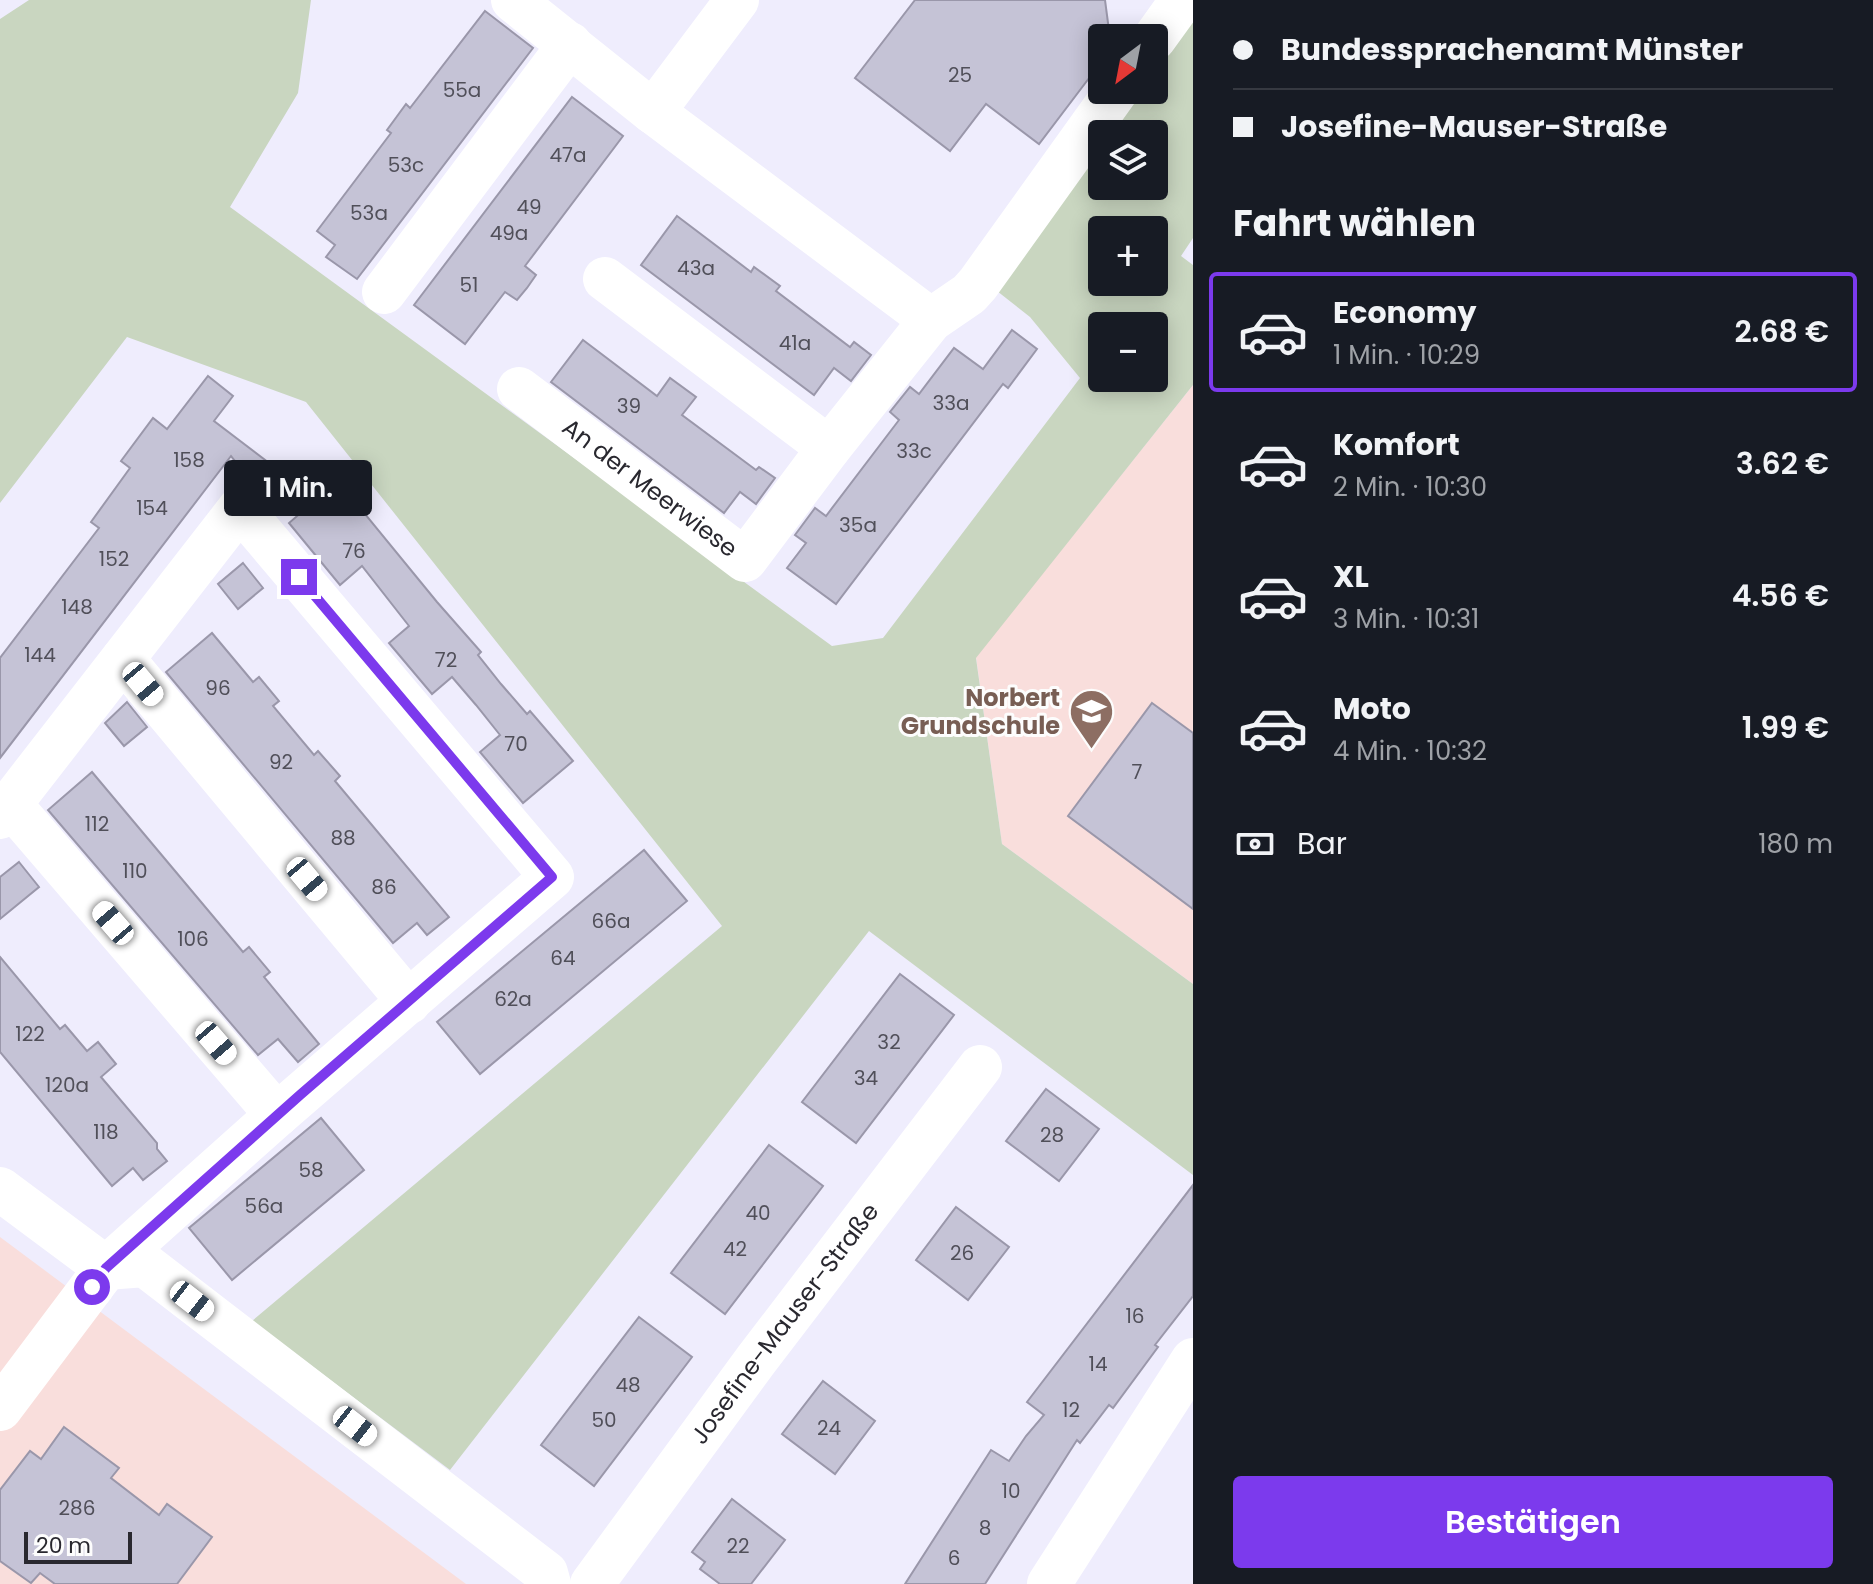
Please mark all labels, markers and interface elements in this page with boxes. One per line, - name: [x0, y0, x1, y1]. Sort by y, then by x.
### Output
- north arrow: [1088, 24, 1168, 104]
- map controls: [1088, 24, 1168, 392]
- text: Bundessprachenamt Münster: [1281, 28, 1743, 71]
- house number: 25: [948, 61, 972, 89]
- house number: 55a: [443, 76, 481, 104]
- text: Josefine-Mauser-Straße: [1281, 105, 1667, 148]
- button: layers: [1088, 120, 1168, 200]
- house number: 47a: [549, 141, 587, 169]
- house number: 53c: [388, 151, 424, 179]
- house number: 49: [516, 193, 542, 221]
- text: Fahrt wählen: [1233, 198, 1476, 249]
- house number: 53a: [350, 199, 388, 227]
- button: +: [1088, 216, 1168, 296]
- house number: 49a: [490, 219, 528, 247]
- house number: 43a: [677, 254, 715, 282]
- house number: 51: [460, 271, 478, 299]
- text: Economy: [1333, 291, 1477, 334]
- icon: car: [1237, 296, 1309, 368]
- text: 2.68 €: [1734, 310, 1829, 353]
- button: −: [1088, 312, 1168, 392]
- house number: 41a: [779, 329, 811, 357]
- text: 1 Min. · 10:29: [1333, 337, 1480, 373]
- house number: 33a: [932, 389, 970, 417]
- house number: 39: [617, 392, 641, 420]
- street label: An der Meerwiese: [556, 411, 744, 565]
- text: Komfort: [1333, 423, 1460, 466]
- icon: car: [1237, 428, 1309, 500]
- house number: 33c: [896, 437, 932, 465]
- text: 3.62 €: [1736, 442, 1829, 485]
- house number: 158: [173, 446, 205, 474]
- callout: 1 Min.: [225, 461, 373, 517]
- text: 2 Min. · 10:30: [1333, 469, 1487, 505]
- text: 1 Min.: [263, 470, 333, 506]
- house number: 154: [136, 494, 168, 522]
- house number: 35a: [839, 511, 877, 539]
- house number: 76: [342, 537, 366, 565]
- house number: 152: [99, 545, 129, 573]
- text: XL: [1333, 555, 1369, 598]
- route end: [281, 559, 317, 595]
- icon: car: [1237, 560, 1309, 632]
- text: 4.56 €: [1732, 574, 1829, 617]
- house number: 148: [61, 593, 93, 621]
- text: 3 Min. · 10:31: [1333, 601, 1479, 637]
- house number: 144: [24, 641, 56, 669]
- house number: 72: [435, 646, 457, 674]
- car: [118, 658, 168, 710]
- house number: 96: [205, 674, 231, 702]
- place label: Norbert Grundschule: [901, 681, 1060, 742]
- text: Moto: [1333, 687, 1411, 730]
- school or university icon: Norbert Grundschule: [1067, 688, 1115, 751]
- icon: car: [1237, 692, 1309, 764]
- text: 1.99 €: [1742, 706, 1829, 749]
- house number: 70: [504, 730, 528, 758]
- text: 4 Min. · 10:32: [1333, 733, 1487, 769]
- house number: 92: [269, 748, 293, 776]
- house number: 7: [1132, 758, 1143, 786]
- house number: 112: [85, 810, 109, 838]
- icon: cash: [1233, 822, 1277, 866]
- text: Bar: [1297, 822, 1347, 865]
- house number: 88: [330, 824, 356, 852]
- text: 180 m: [1758, 826, 1833, 862]
- car: [282, 853, 332, 905]
- house number: 110: [122, 857, 148, 885]
- house number: 86: [371, 873, 397, 901]
- car: [88, 897, 138, 949]
- house number: 66a: [592, 907, 630, 935]
- house number: 106: [177, 925, 209, 953]
- house number: 64: [550, 944, 576, 972]
- house number: 62a: [494, 985, 532, 1013]
- car: [191, 1017, 241, 1069]
- house number: 122: [15, 1020, 45, 1048]
- house number: 32: [877, 1028, 901, 1056]
- house number: 34: [854, 1064, 878, 1092]
- house number: 120a: [45, 1071, 89, 1099]
- house number: 118: [93, 1118, 119, 1146]
- house number: 28: [1040, 1121, 1064, 1149]
- house number: 58: [298, 1156, 324, 1184]
- house number: 56a: [245, 1192, 283, 1220]
- street label: Josefine-Mauser-Straße: [683, 1196, 886, 1451]
- house number: 40: [745, 1199, 771, 1227]
- house number: 42: [723, 1235, 747, 1263]
- house number: 26: [950, 1239, 974, 1267]
- route start: [74, 1269, 110, 1305]
- car: [166, 1277, 218, 1325]
- house number: 16: [1125, 1302, 1145, 1330]
- house number: 14: [1089, 1350, 1107, 1378]
- house number: 48: [615, 1371, 641, 1399]
- house number: 12: [1062, 1396, 1080, 1424]
- car: [329, 1402, 381, 1450]
- house number: 50: [591, 1406, 617, 1434]
- house number: 24: [817, 1414, 841, 1442]
- button: Bestätigen: [1233, 1476, 1833, 1568]
- house number: 10: [1002, 1477, 1020, 1505]
- house number: 286: [59, 1494, 95, 1522]
- house number: 8: [979, 1514, 991, 1542]
- scale bar: [24, 1528, 132, 1564]
- text: 20 m: [36, 1530, 91, 1561]
- house number: 22: [727, 1532, 750, 1560]
- house number: 6: [948, 1544, 960, 1572]

